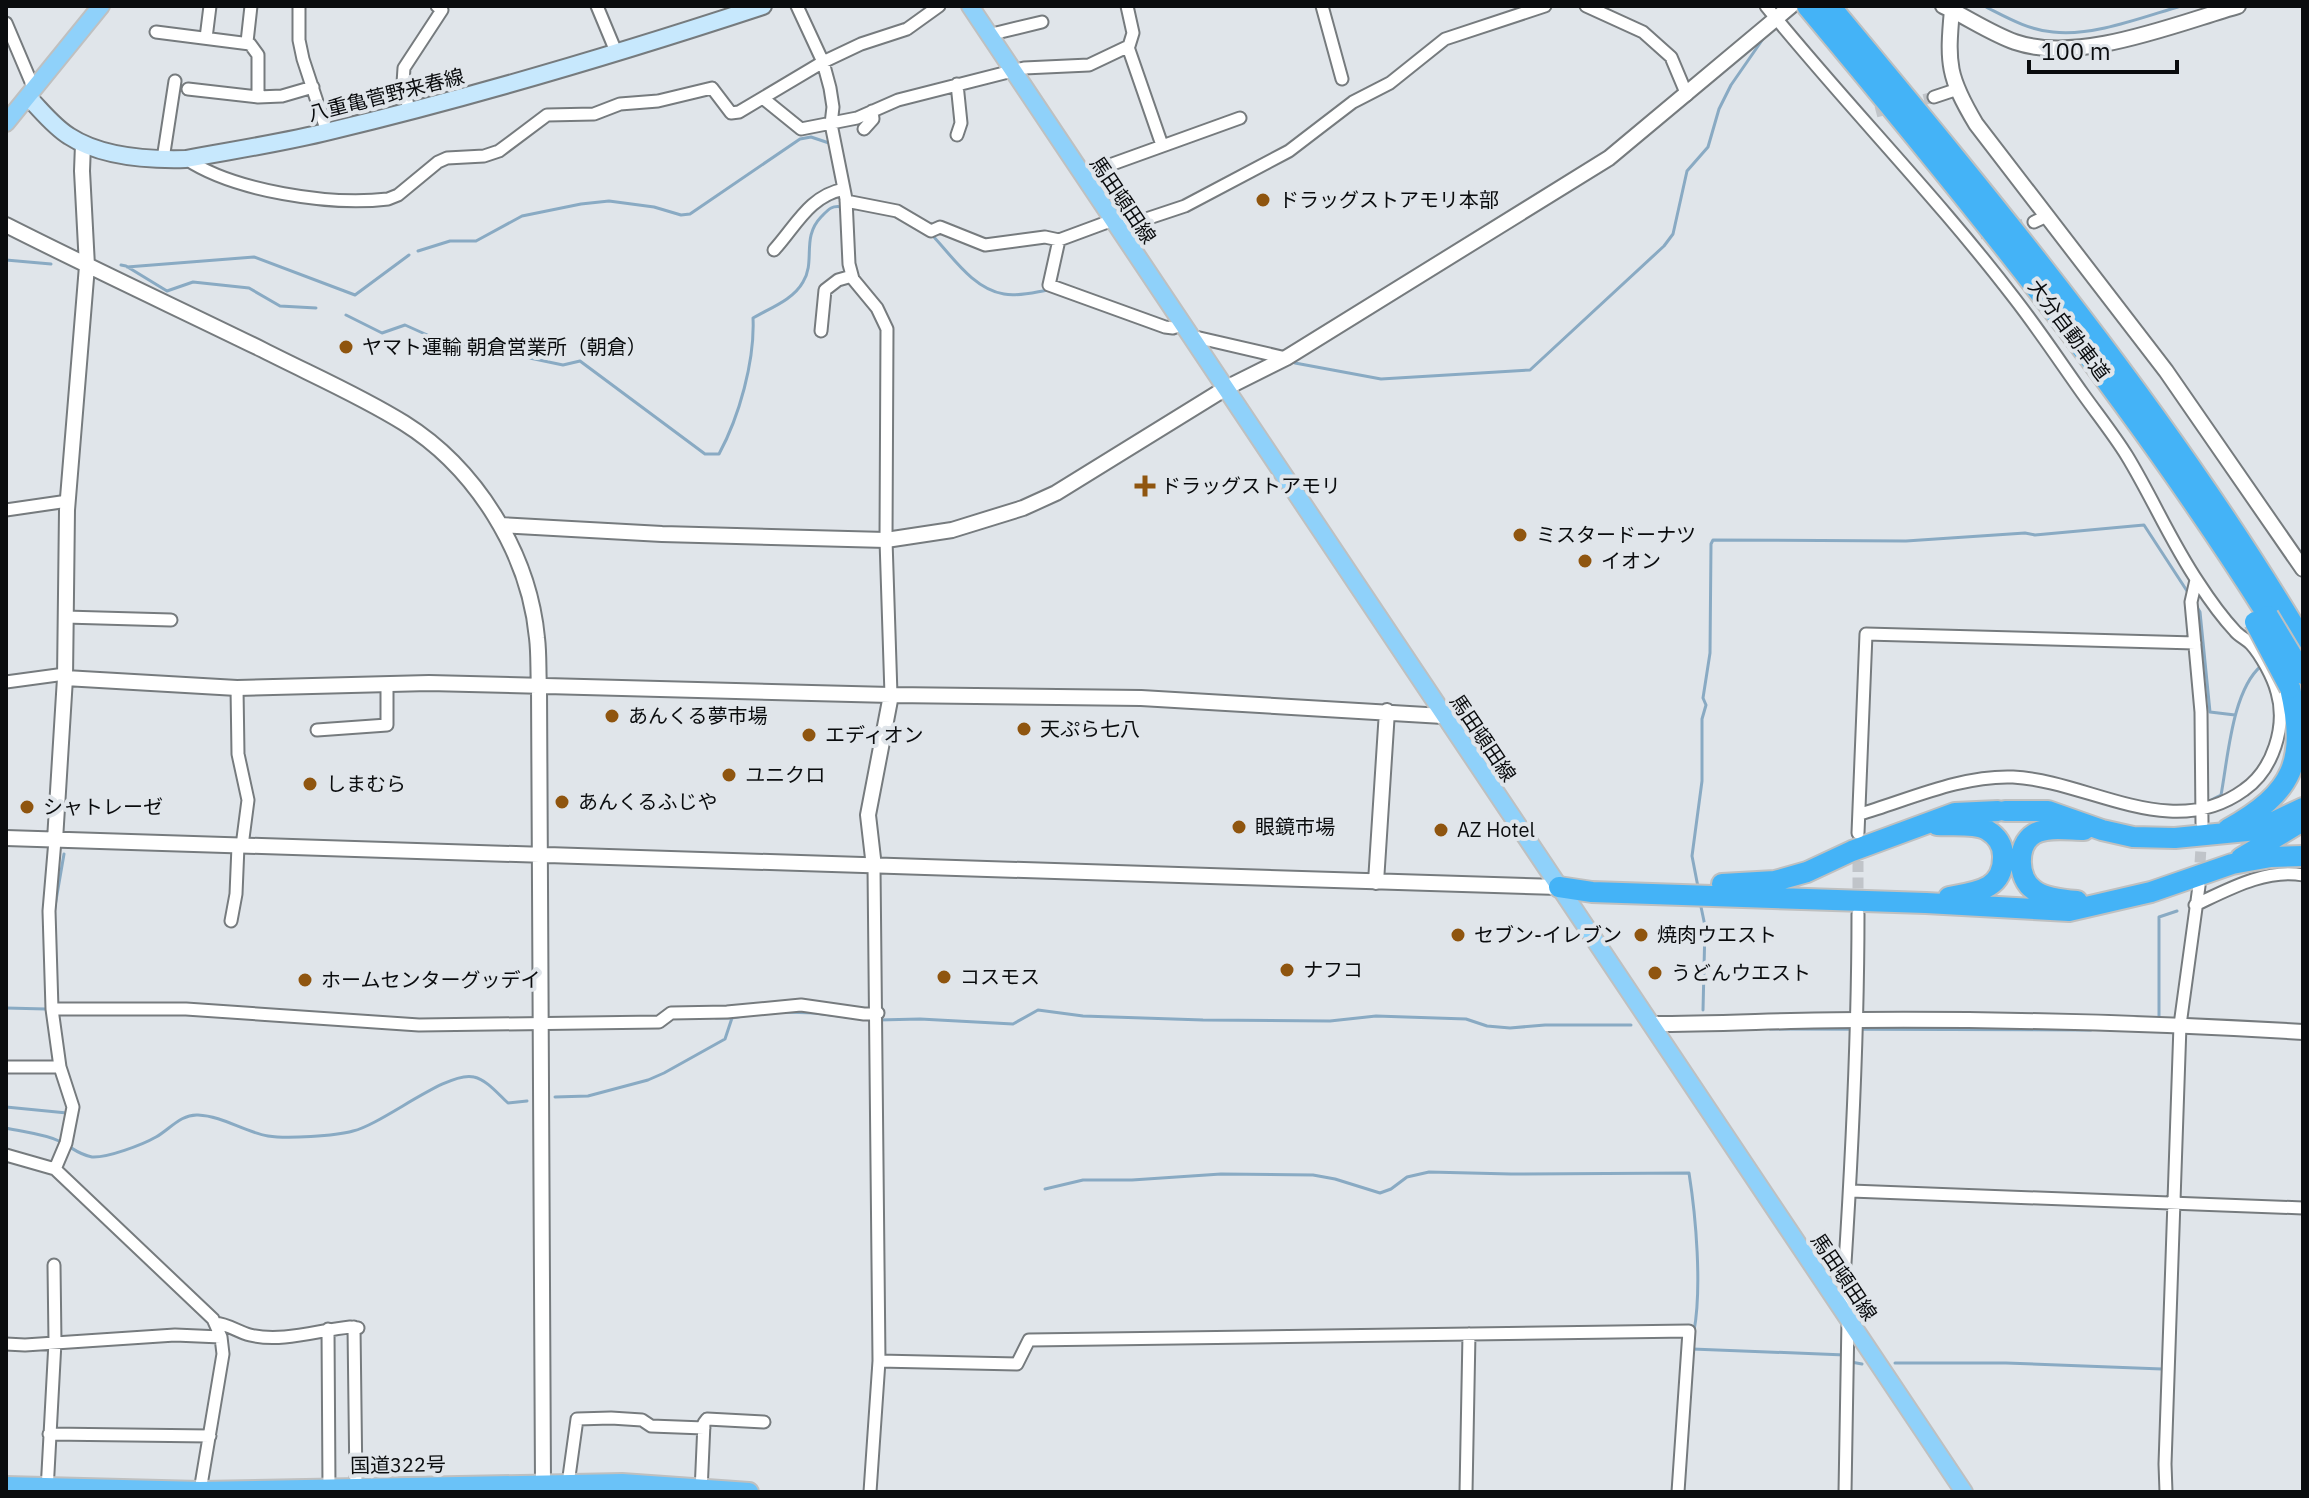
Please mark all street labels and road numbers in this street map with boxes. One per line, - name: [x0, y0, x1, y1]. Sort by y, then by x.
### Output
- street label: 八重亀菅野来春線: [305, 62, 467, 127]
- street label: 馬田頓田線: [1084, 151, 1163, 249]
- street label: 大分自動車道: [2023, 274, 2116, 386]
- street label: 馬田頓田線: [1444, 689, 1523, 787]
- street label: 馬田頓田線: [1805, 1228, 1884, 1326]
- street label: 国道322号: [350, 1450, 446, 1479]

